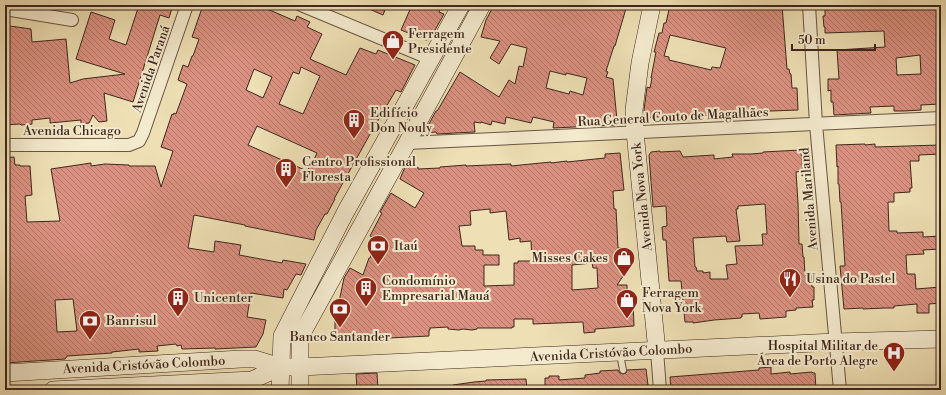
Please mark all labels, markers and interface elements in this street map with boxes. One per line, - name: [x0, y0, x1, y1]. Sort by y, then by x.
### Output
- street label: Avenida Paraná: [128, 23, 174, 116]
- place label: Ferragem Presidente: [408, 26, 472, 57]
- scale bar: [792, 26, 875, 52]
- shop icon: Ferragem Presidente: [380, 28, 406, 61]
- text: 50 m: [798, 33, 826, 48]
- street label: Rua General Couto de Magalhães: [577, 104, 769, 130]
- place label: Edifício Don Nouly: [370, 105, 433, 136]
- building icon: Edifício Don Nouly: [341, 107, 367, 140]
- street label: Avenida Chicago: [22, 123, 121, 139]
- street label: Avenida Nova York: [628, 141, 656, 253]
- street label: Avenida Mariland: [796, 146, 822, 252]
- place label: Centro Profissional Floresta: [302, 154, 416, 185]
- building icon: Centro Profissional Floresta: [273, 156, 299, 189]
- bank icon: Itaú: [365, 233, 391, 266]
- place label: Itaú: [394, 238, 418, 254]
- shop icon: Misses Cakes: [611, 245, 637, 278]
- place label: Misses Cakes: [531, 250, 608, 266]
- restaurant icon: Usina do Pastel: [777, 266, 803, 299]
- place label: Usina do Pastel: [806, 271, 895, 287]
- place label: Condomínio Empresarial Mauá: [382, 273, 490, 304]
- building icon: Condomínio Empresarial Mauá: [353, 275, 379, 308]
- building icon: Unicenter: [165, 285, 191, 318]
- place label: Ferragem Nova York: [642, 285, 703, 316]
- shop icon: Ferragem Nova York: [614, 287, 640, 320]
- place label: Unicenter: [194, 290, 253, 306]
- bank icon: Banco Santander: [327, 296, 353, 329]
- bank icon: Banrisul: [77, 308, 103, 341]
- place label: Banrisul: [105, 313, 157, 329]
- place label: Banco Santander: [289, 329, 391, 345]
- place label: Hospital Militar de Área de Porto Alegre: [756, 338, 878, 369]
- hospital icon: Hospital Militar de Área de Porto Alegre: [881, 340, 907, 373]
- street label: Avenida Cristóvão Colombo: [528, 341, 693, 365]
- street label: Avenida Cristóvão Colombo: [61, 353, 226, 377]

